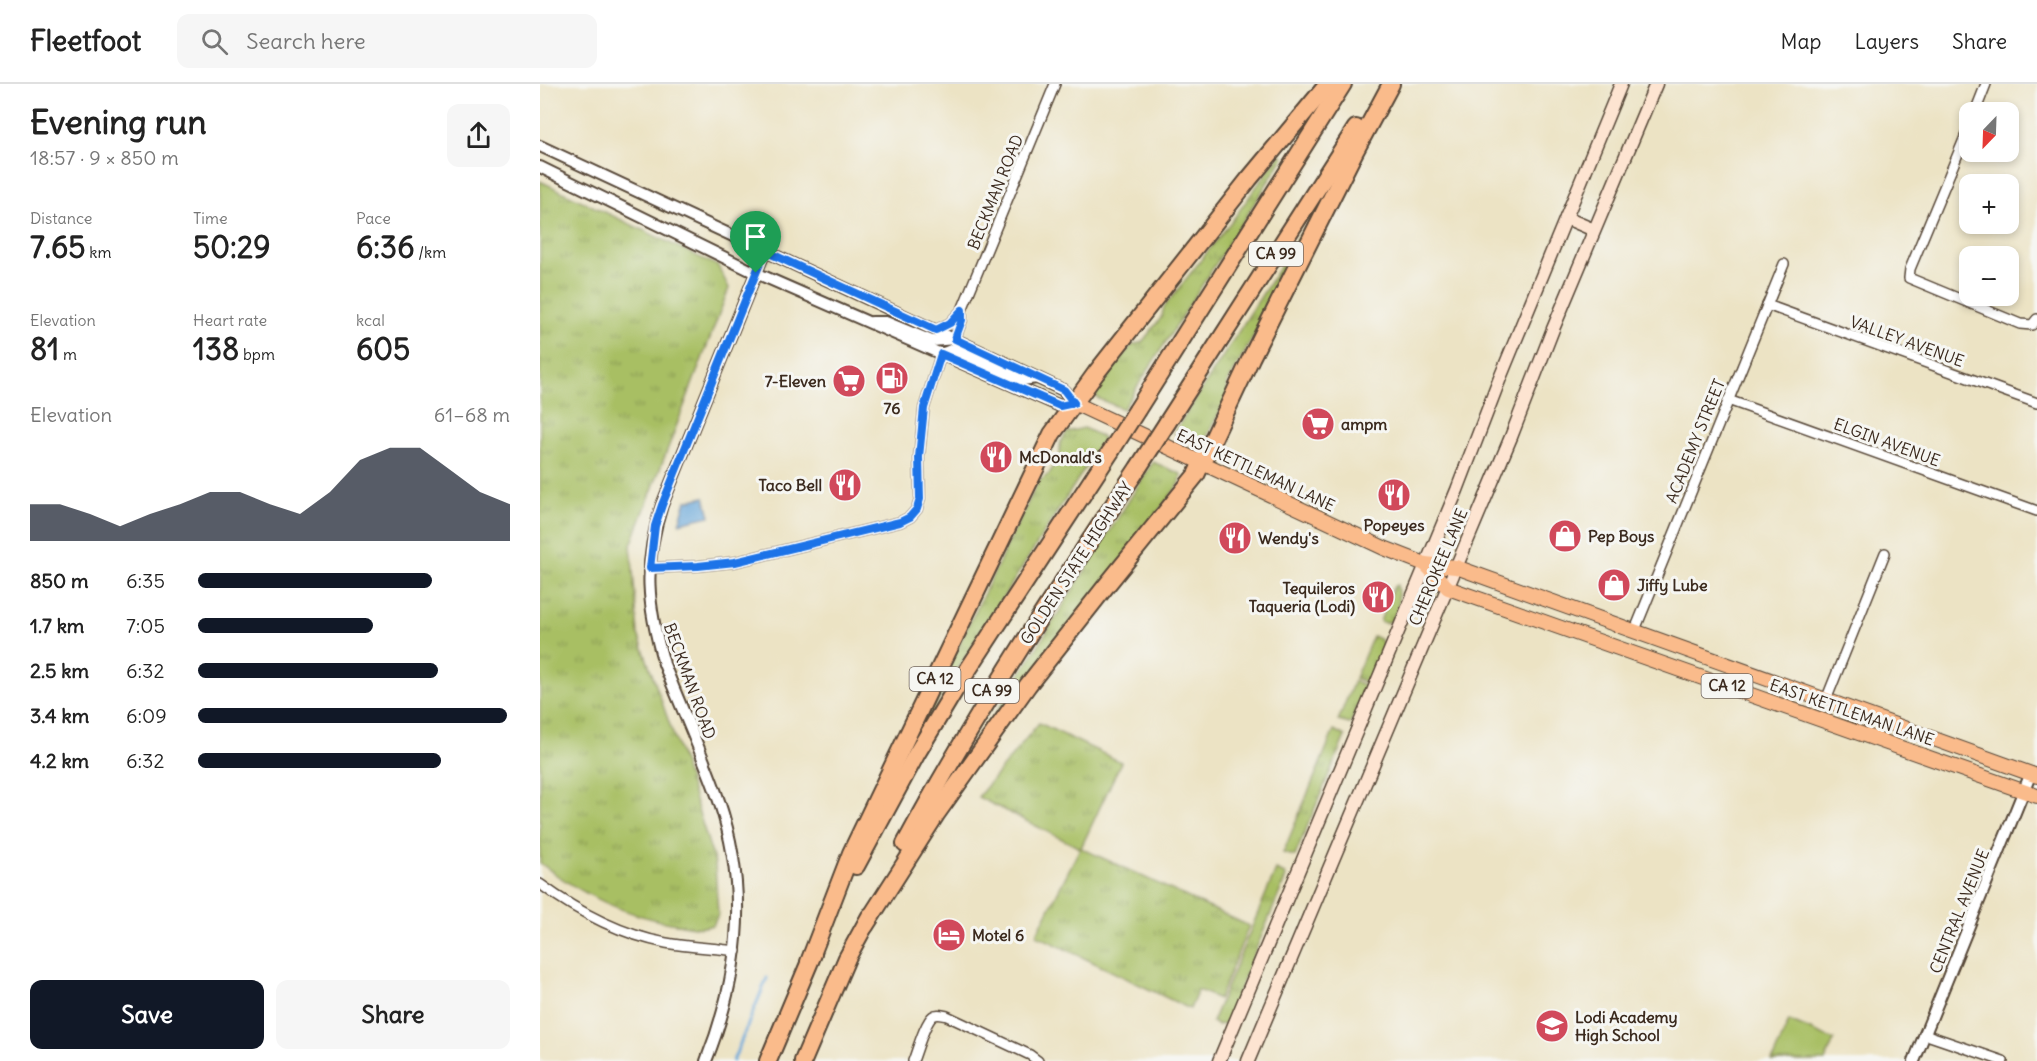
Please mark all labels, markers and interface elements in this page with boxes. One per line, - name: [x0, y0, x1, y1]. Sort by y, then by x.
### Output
- search box: [177, 14, 597, 68]
- text: Fleetfoot: [30, 23, 141, 59]
- icon: search: [198, 25, 231, 58]
- text: Search here: [246, 27, 366, 55]
- text: Map: [1781, 28, 1821, 55]
- text: Layers: [1854, 28, 1919, 55]
- text: Share: [1952, 28, 2007, 55]
- text: Evening run: [30, 101, 206, 143]
- north arrow: [1959, 102, 2019, 162]
- map controls: [1959, 102, 2019, 306]
- button: share: [447, 104, 510, 167]
- street label: BECKMAN ROAD: [963, 132, 1027, 252]
- text: 18:57 · 9 × 850 m: [30, 145, 179, 170]
- button: +: [1959, 174, 2019, 234]
- text: Distance: [30, 208, 92, 228]
- text: Time: [193, 208, 228, 228]
- text: Pace: [356, 208, 391, 228]
- pin: [730, 211, 781, 273]
- icon: arrive: [739, 220, 772, 253]
- text: 7.65: [30, 228, 85, 266]
- text: 50:29: [193, 228, 270, 266]
- text: 6:36: [356, 228, 414, 266]
- text: km: [85, 242, 112, 262]
- text: /km: [414, 242, 446, 262]
- road number: CA 99: [1249, 242, 1303, 266]
- button: −: [1959, 246, 2019, 306]
- text: Elevation: [30, 310, 96, 330]
- text: Heart rate: [193, 310, 267, 330]
- text: kcal: [356, 310, 385, 330]
- street label: VALLEY AVENUE: [1847, 311, 1967, 371]
- text: 81: [30, 330, 59, 368]
- text: 138: [193, 330, 239, 368]
- text: 605: [356, 330, 410, 368]
- text: m: [59, 344, 77, 364]
- text: bpm: [239, 344, 275, 364]
- fuel station icon: 76: [874, 360, 910, 396]
- supermarket icon: 7-Eleven: [831, 363, 867, 399]
- place label: 7-Eleven: [765, 371, 826, 391]
- street label: ACADEMY STREET: [1661, 376, 1729, 506]
- place label: 76: [884, 398, 900, 418]
- text: Elevation: [30, 402, 112, 427]
- text: 61–68 m: [434, 402, 510, 427]
- supermarket icon: ampm: [1300, 406, 1336, 442]
- place label: ampm: [1341, 414, 1387, 435]
- street label: ELGIN AVENUE: [1831, 414, 1943, 470]
- street label: EAST KETTLEMAN LANE: [1174, 425, 1338, 515]
- restaurant icon: McDonald's: [978, 439, 1014, 475]
- place label: McDonald's: [1019, 447, 1102, 467]
- restaurant icon: Taco Bell: [827, 467, 863, 503]
- place label: Taco Bell: [759, 475, 822, 495]
- restaurant icon: Popeyes: [1376, 477, 1412, 513]
- street label: GOLDEN STATE HIGHWAY: [1016, 478, 1136, 648]
- street label: CHEROKEE LANE: [1404, 505, 1472, 629]
- place label: Popeyes: [1363, 515, 1425, 536]
- shop icon: Pep Boys: [1547, 518, 1583, 554]
- restaurant icon: Wendy's: [1217, 520, 1253, 556]
- place label: Pep Boys: [1588, 526, 1654, 547]
- place label: Wendy's: [1258, 528, 1319, 549]
- shop icon: Jiffy Lube: [1596, 567, 1632, 603]
- text: 850 m: [30, 568, 88, 593]
- text: 6:35: [126, 568, 165, 593]
- place label: Jiffy Lube: [1637, 575, 1708, 596]
- place label: Tequileros Taqueria (Lodi): [1249, 578, 1355, 617]
- restaurant icon: Tequileros Taqueria (Lodi): [1360, 579, 1396, 615]
- text: 1.7 km: [30, 613, 84, 638]
- text: 7:05: [126, 613, 165, 638]
- street label: BECKMAN ROAD: [660, 620, 720, 742]
- text: 2.5 km: [30, 658, 89, 683]
- text: 6:32: [126, 658, 164, 683]
- road number: CA 12: [910, 667, 960, 691]
- road number: CA 12: [1702, 674, 1752, 698]
- street label: EAST KETTLEMAN LANE: [1767, 674, 1937, 750]
- road number: CA 99: [965, 679, 1019, 703]
- text: 3.4 km: [30, 703, 89, 728]
- text: 6:09: [126, 703, 167, 728]
- text: 4.2 km: [30, 748, 89, 773]
- text: 6:32: [126, 748, 164, 773]
- street label: CENTRAL AVENUE: [1925, 846, 1993, 976]
- hotel icon: Motel 6: [931, 917, 967, 953]
- place label: Motel 6: [972, 925, 1024, 945]
- button: Save: [30, 980, 264, 1049]
- button: Share: [276, 980, 510, 1049]
- place label: Lodi Academy High School: [1575, 1007, 1678, 1046]
- school or university icon: Lodi Academy High School: [1534, 1008, 1570, 1044]

